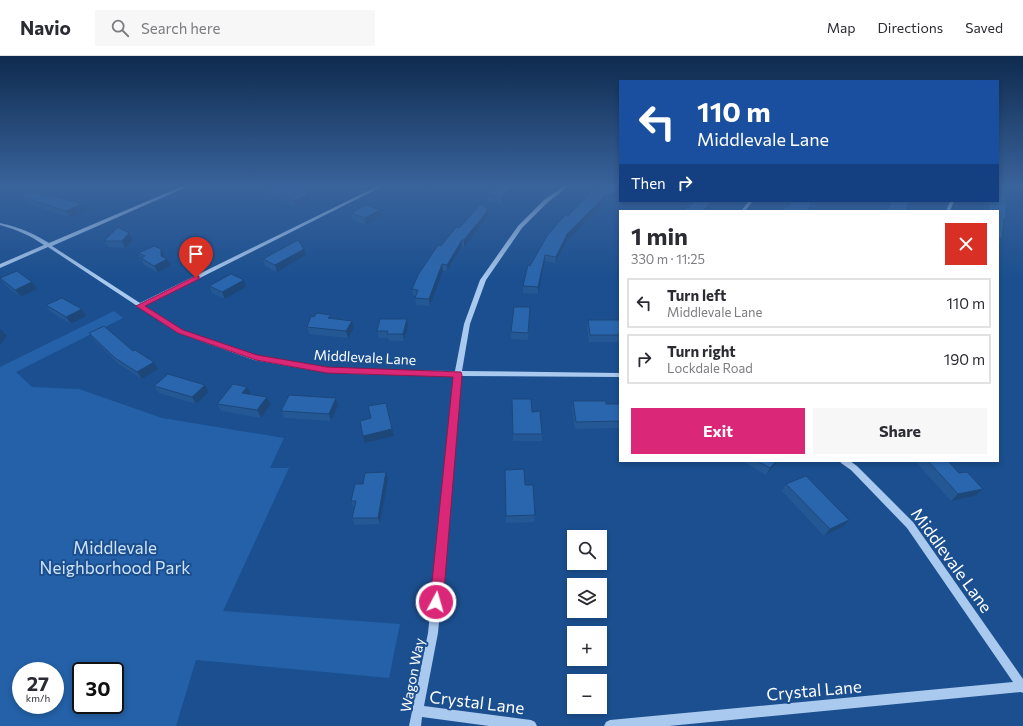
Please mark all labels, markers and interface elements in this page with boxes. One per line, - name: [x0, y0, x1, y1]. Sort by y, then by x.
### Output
- search box: [95, 10, 375, 46]
- text: Navio: [20, 16, 71, 39]
- icon: search: [109, 17, 131, 39]
- text: Search here: [141, 19, 220, 37]
- text: Map: [827, 19, 856, 36]
- text: Directions: [878, 19, 943, 36]
- text: Saved: [965, 19, 1003, 36]
- text: 110 m: [697, 94, 771, 128]
- icon: left: [631, 96, 683, 148]
- text: Middlevale Lane: [697, 128, 829, 150]
- icon: right: [674, 172, 696, 194]
- text: Then: [631, 174, 666, 192]
- text: 1 min: [631, 221, 688, 250]
- button: close: [945, 223, 987, 265]
- pin: [179, 237, 213, 278]
- icon: arrive: [185, 243, 207, 265]
- text: 330 m · 11:25: [631, 251, 705, 267]
- text: Turn left: [667, 286, 726, 304]
- icon: left: [633, 292, 655, 314]
- text: 110 m: [946, 294, 985, 312]
- text: Middlevale Lane: [667, 304, 762, 320]
- text: Turn right: [667, 342, 736, 360]
- street label: Middlevale Lane: [313, 346, 417, 368]
- icon: right: [633, 348, 655, 370]
- text: 190 m: [944, 350, 985, 368]
- text: Lockdale Road: [667, 360, 753, 376]
- button: Exit: [631, 408, 805, 454]
- button: Share: [813, 408, 987, 454]
- street label: Middlevale Lane: [907, 503, 997, 617]
- map controls: [567, 530, 607, 714]
- button: search: [567, 530, 607, 570]
- park label: Middlevale Neighborhood Park: [40, 537, 190, 578]
- button: layers: [567, 578, 607, 618]
- position arrow: [415, 581, 457, 623]
- button: +: [567, 626, 607, 666]
- street label: Wagon Way: [396, 636, 428, 714]
- speed limit sign: 30: [72, 662, 124, 714]
- text: 27: [27, 671, 49, 695]
- button: −: [567, 674, 607, 714]
- street label: Crystal Lane: [765, 675, 863, 705]
- street label: Crystal Lane: [428, 686, 526, 718]
- text: km/h: [26, 692, 50, 704]

